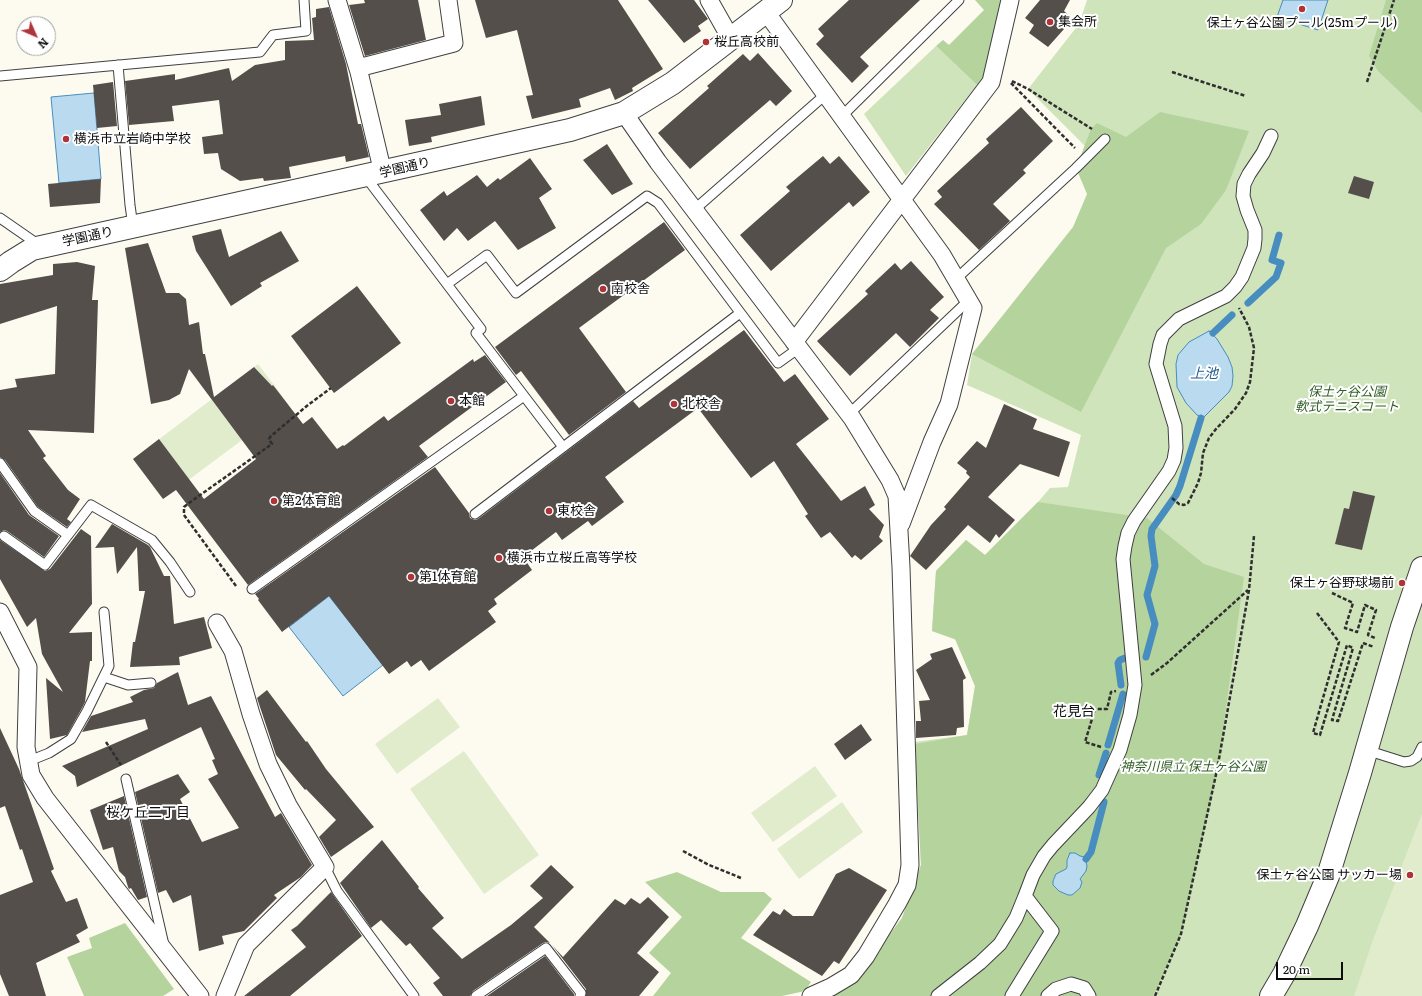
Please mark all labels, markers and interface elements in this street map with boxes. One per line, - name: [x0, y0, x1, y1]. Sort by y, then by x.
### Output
- marker: 保土ヶ谷公園プール(25mプール): [1297, 4, 1307, 14]
- place label: 集会所: [1058, 14, 1097, 30]
- place label: 保土ヶ谷公園プール(25mプール): [1207, 15, 1397, 31]
- north arrow: [16, 16, 56, 56]
- marker: 集会所: [1045, 17, 1055, 27]
- place label: 桜丘高校前: [714, 34, 779, 50]
- text: N: [35, 35, 53, 53]
- marker: 桜丘高校前: [701, 37, 711, 47]
- place label: 横浜市立岩崎中学校: [74, 131, 191, 147]
- marker: 横浜市立岩崎中学校: [61, 134, 71, 144]
- street label: 学園通り: [378, 155, 432, 181]
- street label: 学園通り: [61, 224, 115, 250]
- place label: 南校舎: [611, 281, 650, 297]
- marker: 南校舎: [598, 284, 608, 294]
- water label: 上池: [1190, 366, 1218, 382]
- park label: 保土ヶ谷公園 軟式テニスコート: [1295, 384, 1399, 415]
- place label: 本館: [459, 393, 485, 409]
- marker: 本館: [446, 396, 456, 406]
- place label: 北校舎: [682, 396, 721, 412]
- marker: 北校舎: [669, 399, 679, 409]
- place label: 第2体育館: [282, 493, 341, 509]
- marker: 第2体育館: [269, 496, 279, 506]
- place label: 東校舎: [557, 503, 596, 519]
- marker: 東校舎: [544, 506, 554, 516]
- place label: 横浜市立桜丘高等学校: [507, 550, 637, 566]
- marker: 横浜市立桜丘高等学校: [494, 553, 504, 563]
- place label: 第1体育館: [419, 569, 476, 585]
- marker: 第1体育館: [406, 572, 416, 582]
- place label: 保土ヶ谷野球場前: [1290, 575, 1394, 591]
- marker: 保土ヶ谷野球場前: [1397, 578, 1407, 588]
- district label: 花見台: [1053, 704, 1095, 720]
- park label: 神奈川県立 保土ヶ谷公園: [1120, 759, 1266, 775]
- district label: 桜ケ丘二丁目: [106, 805, 190, 821]
- place label: 保土ヶ谷公園 サッカー場: [1256, 867, 1402, 883]
- marker: 保土ヶ谷公園 サッカー場: [1405, 870, 1415, 880]
- scale bar: [1278, 954, 1345, 980]
- text: 20 m: [1283, 960, 1310, 978]

